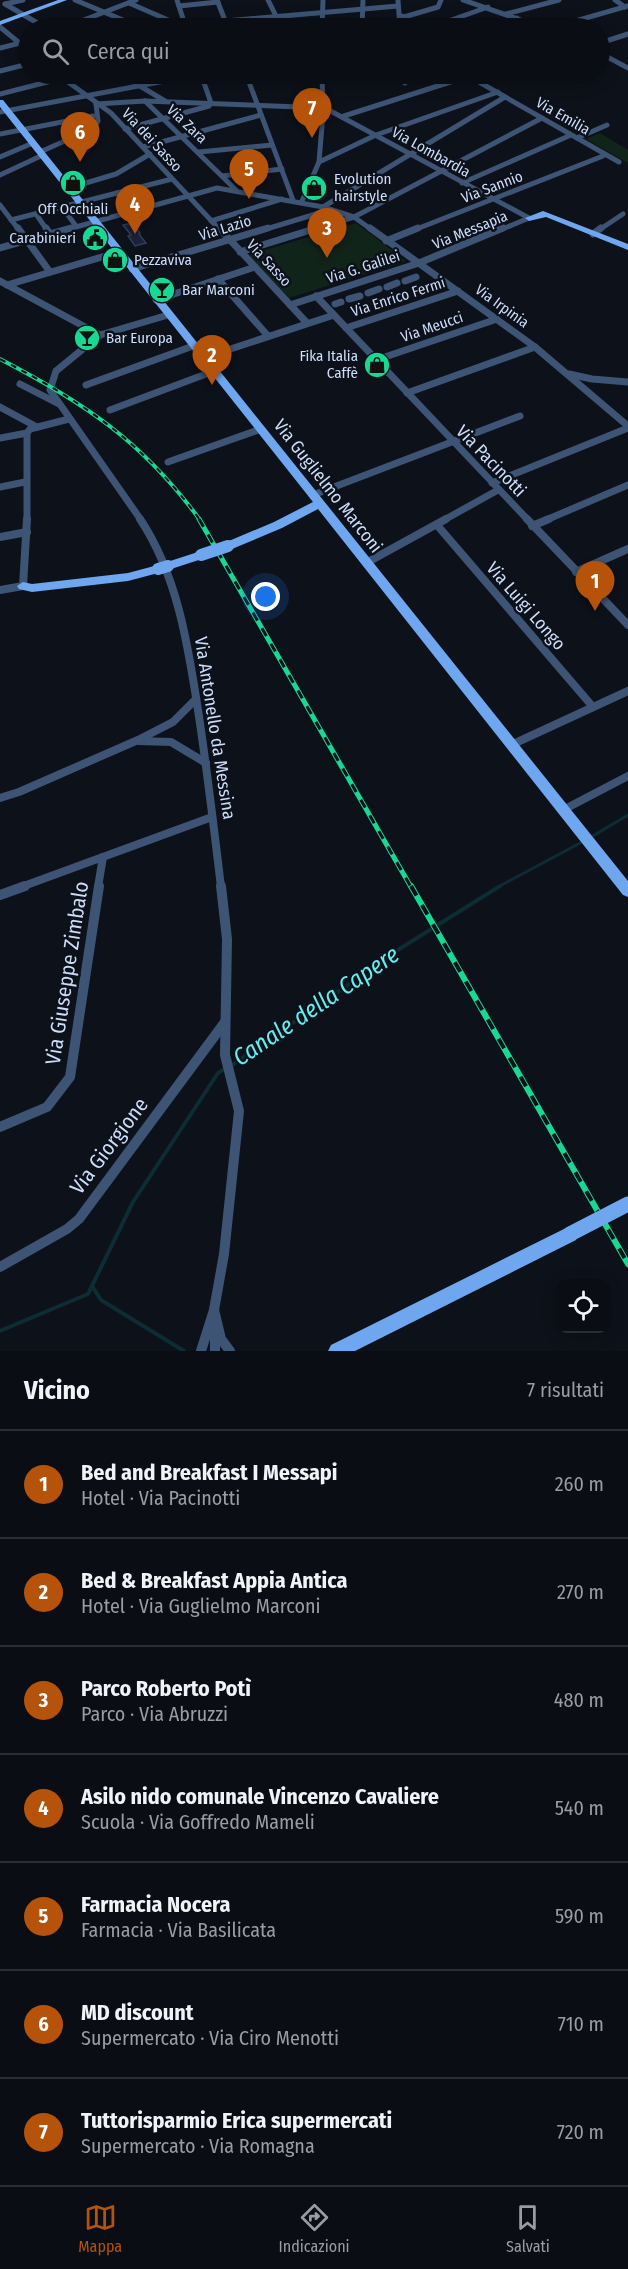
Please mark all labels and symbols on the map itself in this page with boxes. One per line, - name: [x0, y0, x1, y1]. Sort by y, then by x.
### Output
- pin: 7: [292, 88, 332, 138]
- street label: Via Emilia: [533, 93, 593, 139]
- street label: Via Zara: [163, 101, 211, 147]
- street label: Via dei Sasso: [118, 105, 186, 176]
- pin: 6: [60, 112, 100, 162]
- street label: Via Lombardia: [388, 123, 474, 181]
- pin: 5: [230, 150, 268, 199]
- street label: Via Sannio: [459, 167, 525, 207]
- shop icon: Off Occhiali: [58, 168, 88, 198]
- place label: Evolution hairstyle: [334, 170, 392, 205]
- shop icon: Evolution hairstyle: [299, 173, 329, 203]
- pin: 4: [116, 184, 154, 234]
- place label: Off Occhiali: [38, 200, 108, 218]
- street label: Via Messapia: [430, 207, 510, 253]
- pin: 3: [308, 208, 346, 258]
- street label: Via Lazio: [197, 212, 253, 244]
- public building icon: Carabinieri: [80, 223, 110, 253]
- place label: Carabinieri: [9, 229, 76, 247]
- street label: Via Sasso: [243, 236, 295, 290]
- shop icon: Pezzaviva: [100, 245, 130, 275]
- street label: Via G. Galilei: [324, 247, 402, 287]
- place label: Pezzaviva: [134, 251, 192, 269]
- street label: Via Enrico Fermi: [349, 273, 447, 321]
- bar icon: Bar Marconi: [147, 275, 177, 305]
- street label: Via Irpinia: [472, 280, 532, 332]
- place label: Bar Marconi: [182, 281, 255, 299]
- street label: Via Meucci: [399, 308, 465, 346]
- bar icon: Bar Europa: [72, 323, 102, 353]
- place label: Bar Europa: [106, 329, 173, 347]
- pin: 2: [192, 336, 232, 385]
- place label: Fika Italia Caffè: [299, 347, 358, 382]
- shop icon: Fika Italia Caffè: [362, 350, 392, 380]
- street label: Via Guglielmo Marconi: [269, 415, 387, 557]
- street label: Via Pacinotti: [451, 420, 531, 502]
- street label: Via Luigi Longo: [482, 557, 570, 655]
- pin: 1: [576, 562, 614, 611]
- your location: [251, 582, 280, 611]
- street label: Via Antonello da Messina: [190, 635, 240, 821]
- street label: Via Giuseppe Zimbalo: [40, 879, 94, 1067]
- water label: Canale della Capere: [228, 940, 404, 1072]
- street label: Via Giorgione: [64, 1093, 154, 1199]

